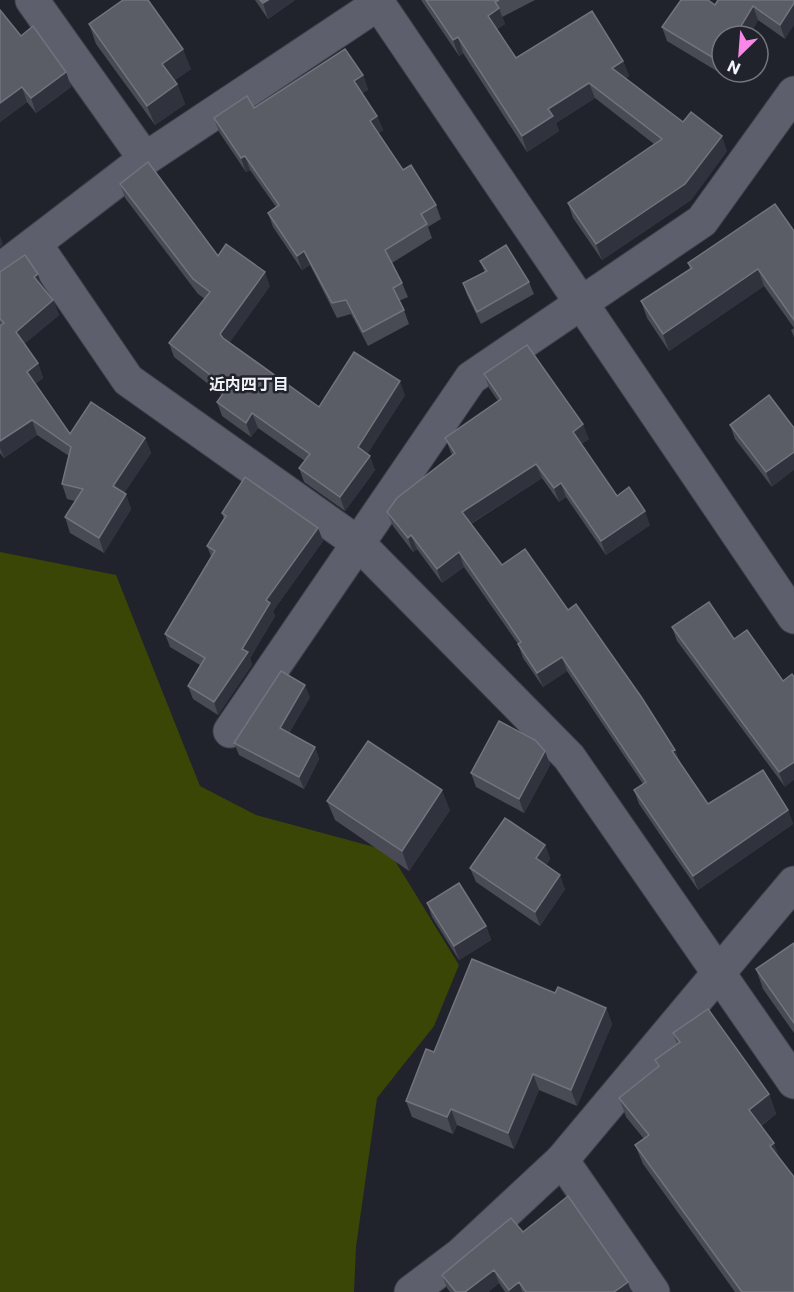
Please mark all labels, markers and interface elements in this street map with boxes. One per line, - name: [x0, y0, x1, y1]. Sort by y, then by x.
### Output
- north arrow: [710, 24, 770, 84]
- text: N: [724, 57, 743, 79]
- district label: 近内四丁目: [209, 374, 289, 393]

